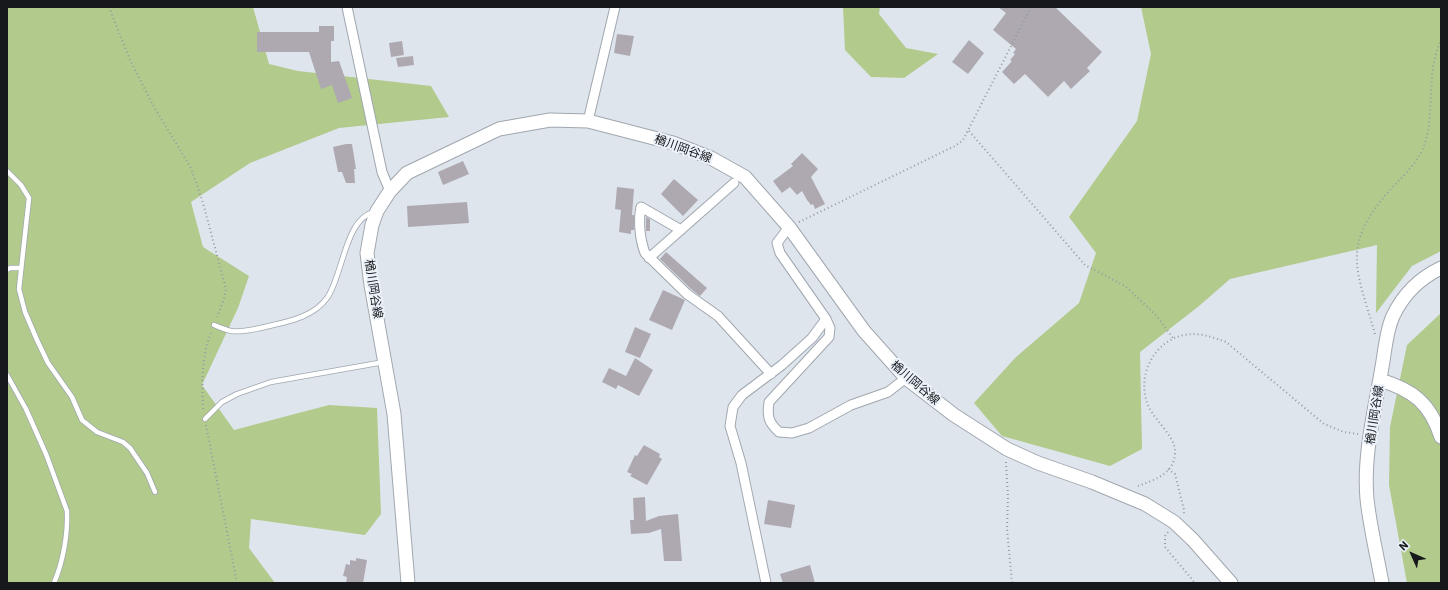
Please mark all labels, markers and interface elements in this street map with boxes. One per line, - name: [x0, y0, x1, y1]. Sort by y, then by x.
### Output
- street label: 楢川岡谷線: [652, 132, 714, 166]
- street label: 楢川岡谷線: [361, 258, 385, 320]
- street label: 楢川岡谷線: [888, 358, 942, 408]
- street label: 楢川岡谷線: [1363, 384, 1387, 446]
- north arrow: [1392, 534, 1432, 574]
- text: N: [1396, 538, 1411, 553]

